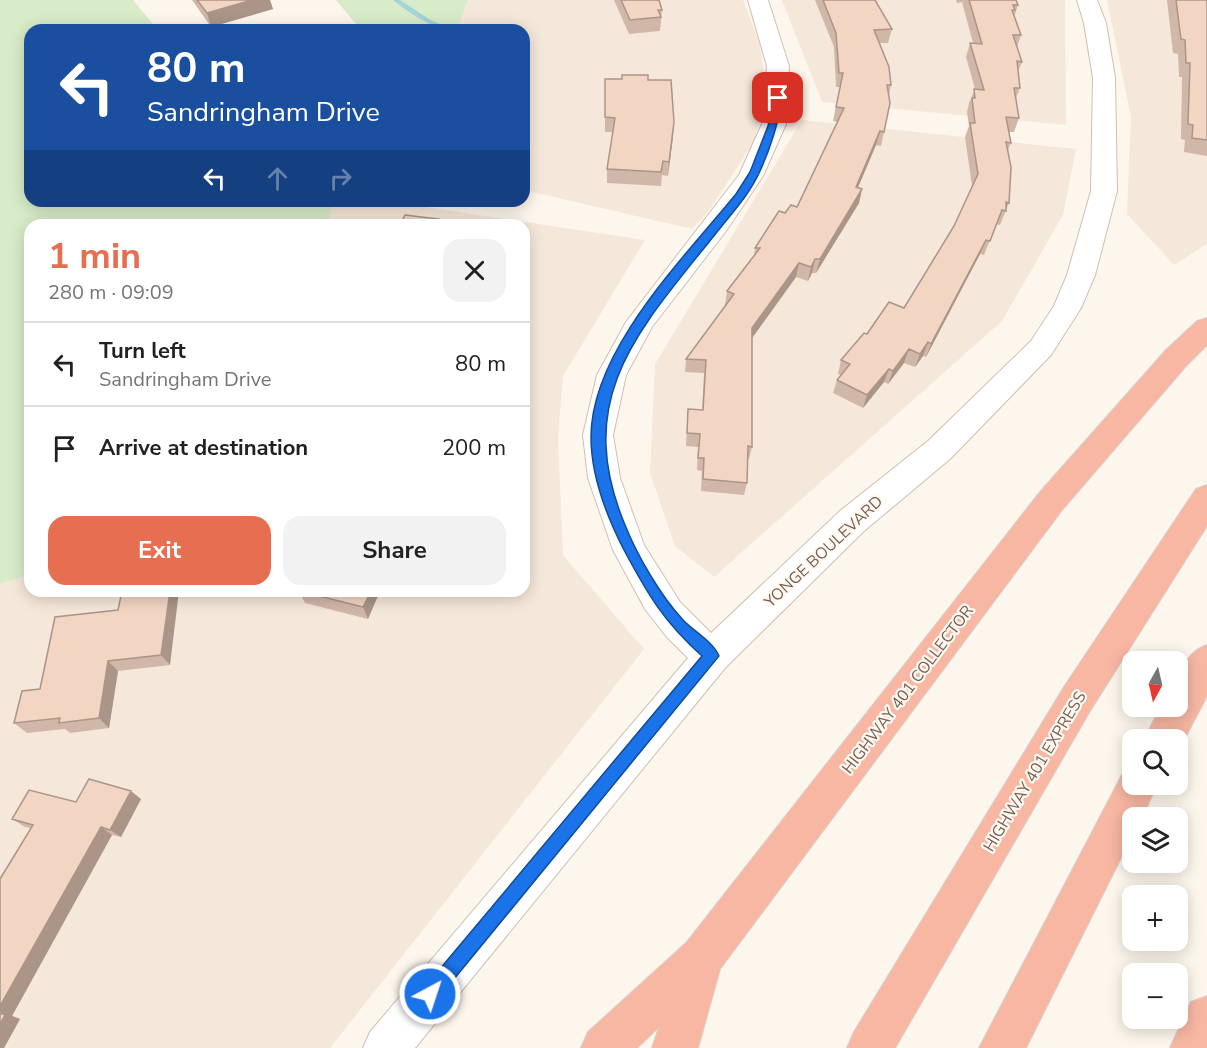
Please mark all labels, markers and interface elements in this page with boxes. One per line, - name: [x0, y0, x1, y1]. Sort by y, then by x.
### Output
- text: 80 m: [147, 40, 246, 97]
- icon: left: [48, 48, 126, 126]
- pin: [752, 72, 803, 123]
- icon: arrive: [761, 81, 794, 114]
- text: Sandringham Drive: [147, 94, 380, 131]
- icon: left: [198, 162, 231, 195]
- icon: ahead: [261, 162, 294, 195]
- icon: right: [324, 162, 357, 195]
- text: 1 min: [48, 232, 141, 281]
- button: close: [443, 239, 506, 302]
- text: 280 m · 09:09: [48, 279, 174, 306]
- text: Turn left: [99, 336, 186, 366]
- icon: left: [48, 348, 81, 381]
- text: 80 m: [455, 349, 506, 379]
- text: Sandringham Drive: [99, 366, 271, 393]
- icon: arrive: [48, 432, 81, 465]
- text: Arrive at destination: [99, 433, 308, 463]
- text: 200 m: [442, 433, 506, 463]
- street label: YONGE BOULEVARD: [759, 491, 888, 613]
- button: Exit: [48, 516, 271, 585]
- button: Share: [283, 516, 506, 585]
- street label: HIGHWAY 401 COLLECTOR: [837, 601, 979, 778]
- north arrow: [1122, 651, 1188, 717]
- map controls: [1122, 651, 1188, 1029]
- street label: HIGHWAY 401 EXPRESS: [978, 687, 1092, 856]
- button: search: [1122, 729, 1188, 795]
- button: layers: [1122, 807, 1188, 873]
- button: +: [1122, 885, 1188, 951]
- position arrow: [398, 962, 462, 1026]
- button: −: [1122, 963, 1188, 1029]

